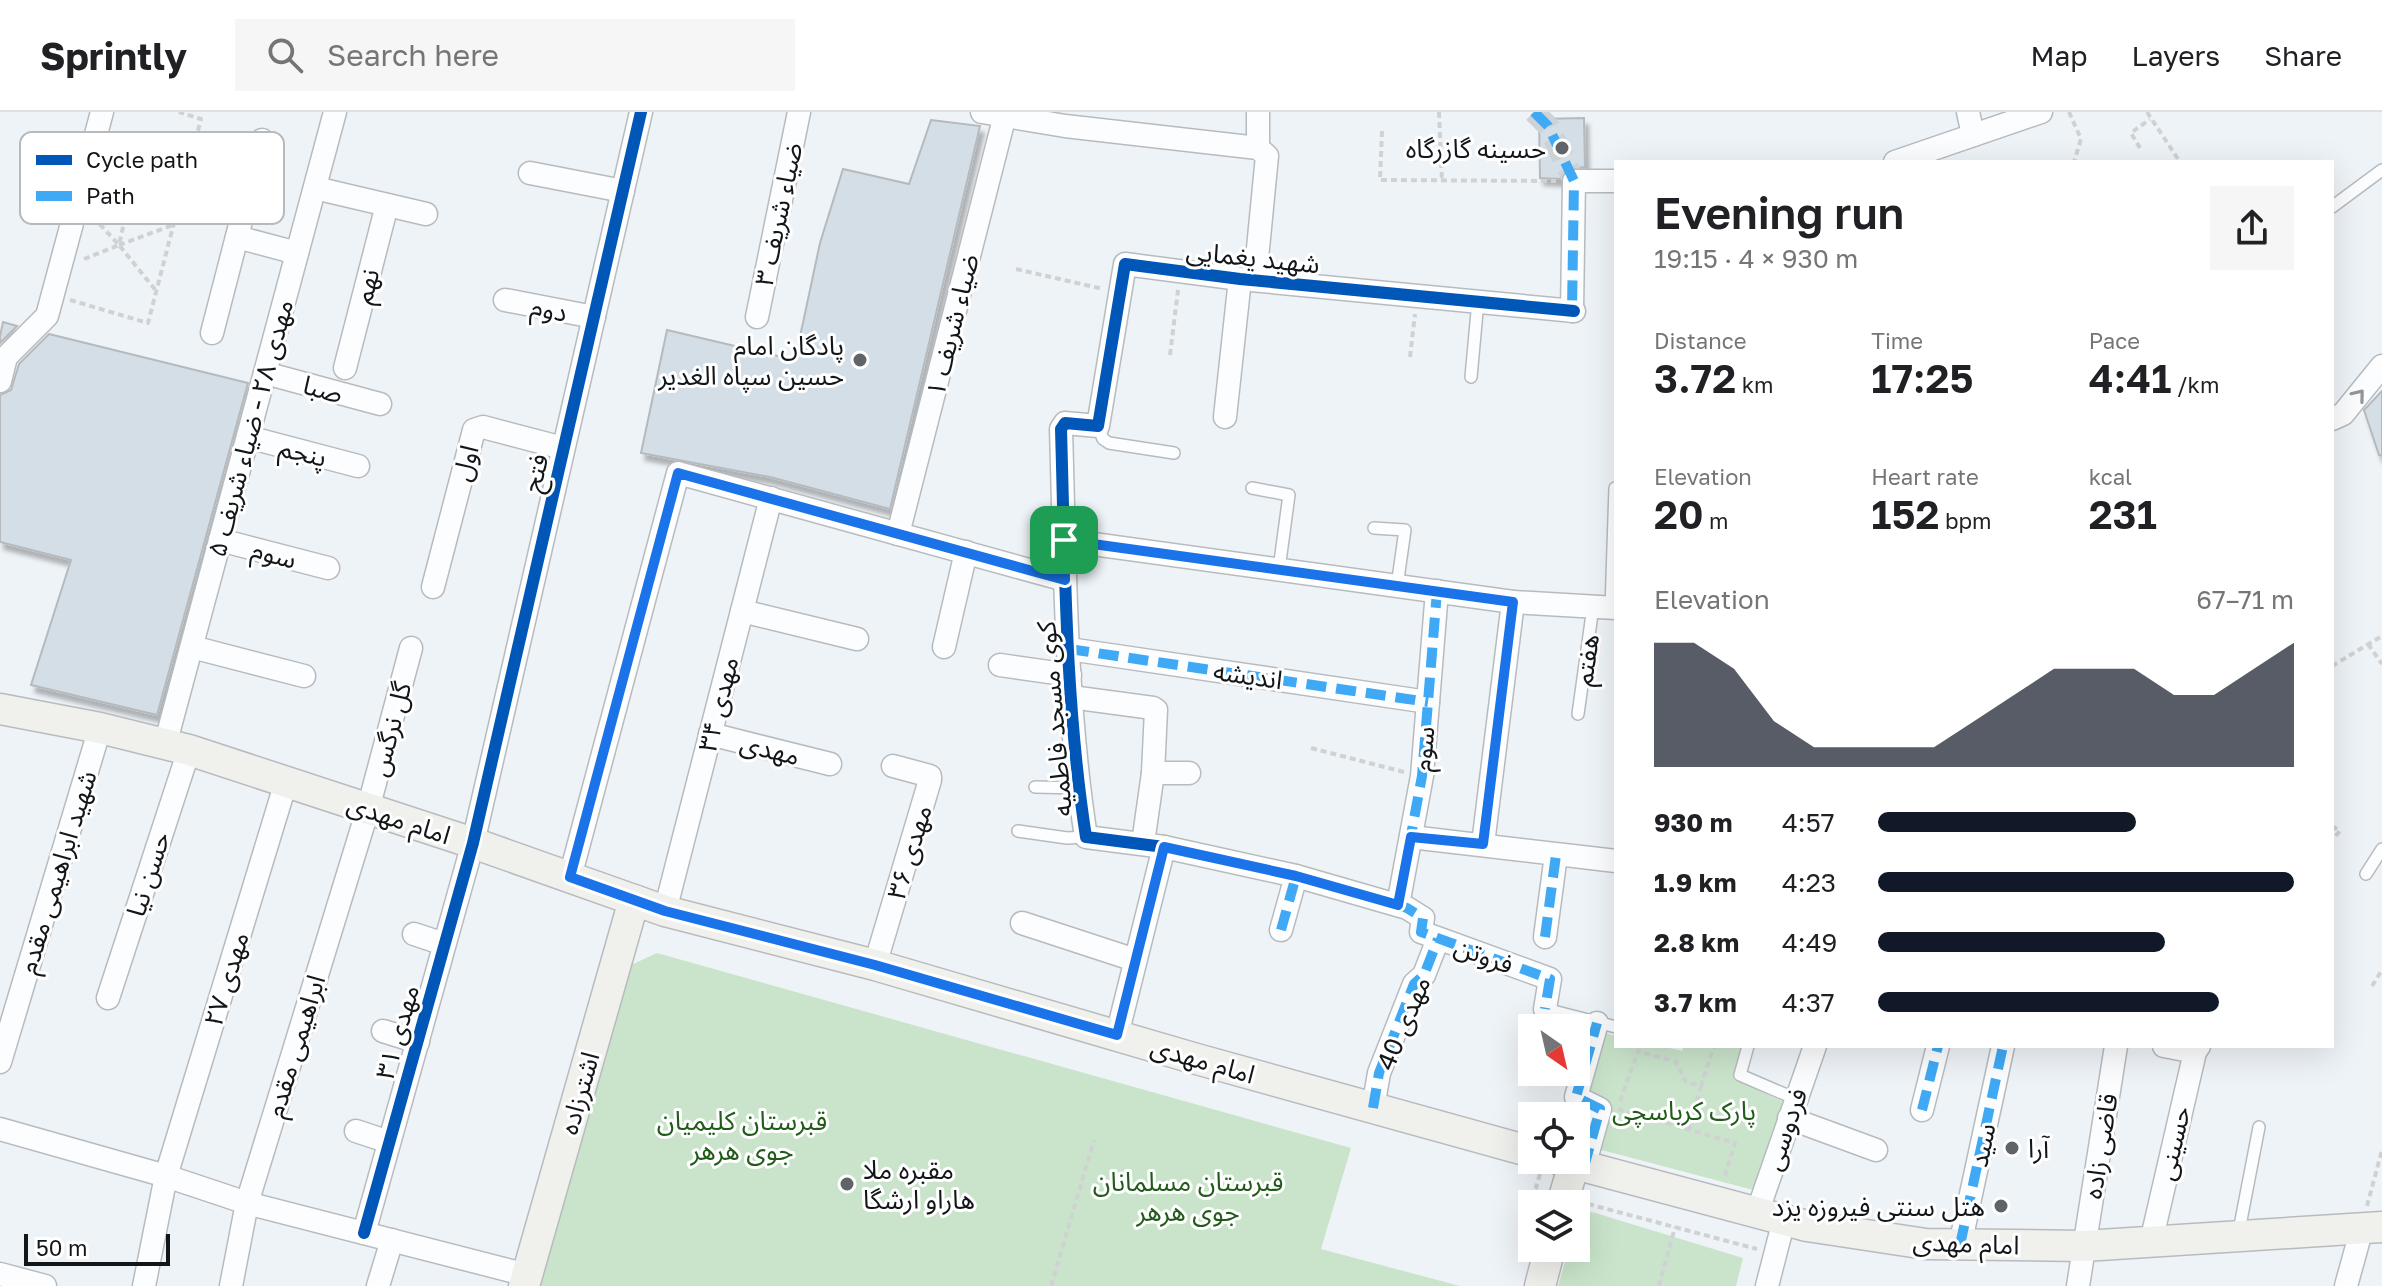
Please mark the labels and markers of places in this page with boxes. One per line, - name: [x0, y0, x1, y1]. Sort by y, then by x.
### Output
- place label: حسینه گازرگاه: [1406, 133, 1546, 164]
- marker: حسینه گازرگاه: [1553, 139, 1571, 157]
- place label: پادگان امام حسین سپاه الغدیر: [657, 330, 844, 393]
- marker: پادگان امام حسین سپاه الغدیر: [851, 351, 869, 369]
- pin: [1030, 506, 1098, 574]
- place label: آرا: [2028, 1133, 2051, 1164]
- marker: آرا: [2003, 1139, 2021, 1157]
- place label: مقبره ملا هاراو ارشگا: [863, 1154, 975, 1215]
- marker: مقبره ملا هاراو ارشگا: [838, 1175, 856, 1193]
- place label: هتل سنتی فیروزه یزد: [1772, 1191, 1985, 1222]
- marker: هتل سنتی فیروزه یزد: [1992, 1197, 2010, 1215]

